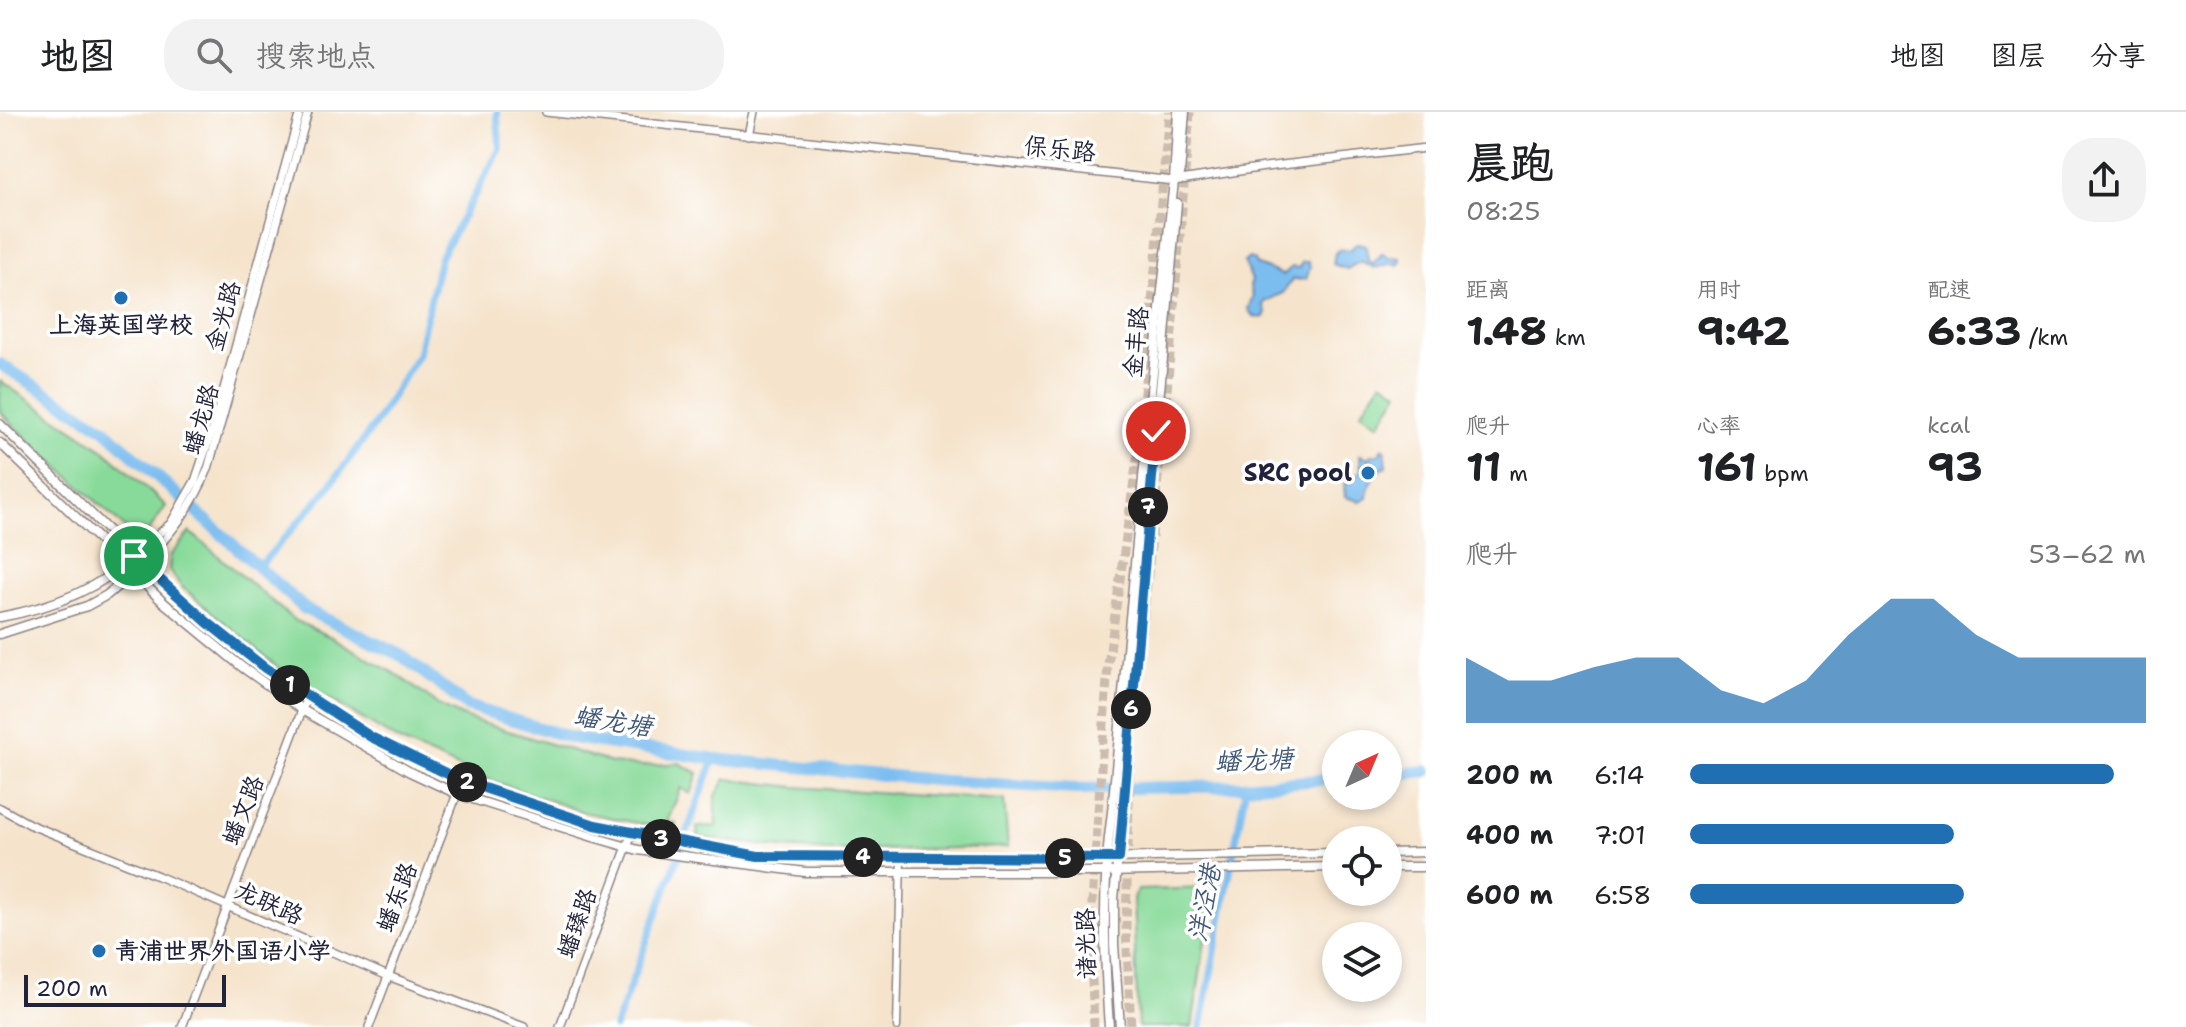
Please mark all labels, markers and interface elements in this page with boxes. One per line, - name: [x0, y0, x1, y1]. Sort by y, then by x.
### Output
- search box: [164, 19, 724, 91]
- text: 地图: [40, 30, 116, 81]
- icon: search: [192, 33, 236, 77]
- text: 搜索地点: [256, 35, 376, 76]
- text: 地图: [1890, 36, 1946, 74]
- text: 图层: [1990, 36, 2046, 74]
- text: 分享: [2090, 36, 2146, 74]
- street label: 保乐路: [1023, 129, 1097, 169]
- text: 晨跑: [1466, 133, 1554, 192]
- button: share: [2062, 138, 2146, 222]
- text: 08:25: [1466, 193, 1540, 228]
- text: 距离: [1466, 275, 1510, 304]
- text: 用时: [1697, 275, 1741, 304]
- text: 配速: [1927, 275, 1971, 304]
- street label: 金光路: [198, 277, 248, 355]
- marker: 上海英国学校: [112, 289, 130, 307]
- text: 1.48: [1466, 304, 1547, 358]
- text: 9:42: [1697, 304, 1790, 358]
- text: 6:33: [1927, 304, 2022, 358]
- street label: 金丰路: [1116, 305, 1156, 379]
- place label: 上海英国学校: [49, 309, 193, 341]
- text: km: [1547, 323, 1586, 352]
- text: /km: [2022, 323, 2068, 352]
- street label: 蟠龙路: [176, 380, 226, 458]
- pin: [1122, 397, 1190, 465]
- icon: check: [1134, 409, 1178, 453]
- text: 爬升: [1466, 411, 1510, 440]
- text: 心率: [1697, 411, 1741, 440]
- text: kcal: [1927, 411, 1970, 440]
- text: 11: [1466, 440, 1501, 494]
- text: 161: [1697, 440, 1757, 494]
- text: 93: [1927, 440, 1983, 494]
- place label: SRC pool: [1244, 457, 1352, 489]
- text: m: [1501, 459, 1528, 488]
- text: bpm: [1757, 459, 1809, 488]
- marker: SRC pool: [1359, 464, 1377, 482]
- pin: 7: [1128, 487, 1168, 527]
- text: 7: [1140, 492, 1156, 521]
- pin: [100, 522, 168, 590]
- icon: arrive: [112, 534, 156, 578]
- text: 爬升: [1466, 536, 1518, 571]
- text: 53–62 m: [2029, 536, 2146, 571]
- pin: 1: [270, 665, 310, 705]
- text: 1: [285, 670, 295, 699]
- pin: 6: [1111, 689, 1151, 729]
- text: 6: [1123, 694, 1139, 723]
- water label: 蟠龙塘: [572, 697, 657, 744]
- north arrow: [1322, 730, 1402, 810]
- map controls: [1322, 730, 1402, 1002]
- water label: 蟠龙塘: [1214, 741, 1297, 778]
- text: 200 m: [1466, 757, 1553, 792]
- text: 6:14: [1594, 757, 1644, 792]
- pin: 2: [447, 762, 487, 802]
- text: 2: [459, 767, 475, 796]
- street label: 蟠文路: [215, 771, 271, 849]
- text: 400 m: [1466, 817, 1553, 852]
- text: 7:01: [1594, 817, 1646, 852]
- pin: 3: [641, 819, 681, 859]
- text: 3: [653, 824, 669, 853]
- button: locate: [1322, 826, 1402, 906]
- pin: 4: [843, 837, 883, 877]
- pin: 5: [1045, 838, 1085, 878]
- text: 4: [855, 842, 871, 871]
- text: 5: [1058, 843, 1072, 872]
- street label: 蟠东路: [369, 858, 425, 936]
- water label: 洋泾港: [1179, 858, 1229, 945]
- street label: 龙联路: [230, 874, 308, 932]
- text: 600 m: [1466, 877, 1553, 912]
- text: 6:58: [1594, 877, 1651, 912]
- street label: 蟠臻路: [550, 884, 604, 962]
- street label: 诸光路: [1069, 908, 1103, 980]
- button: layers: [1322, 922, 1402, 1002]
- place label: 青浦世界外国语小学: [115, 935, 331, 967]
- marker: 青浦世界外国语小学: [90, 942, 108, 960]
- scale bar: [24, 971, 226, 1007]
- text: 200 m: [36, 974, 108, 1003]

